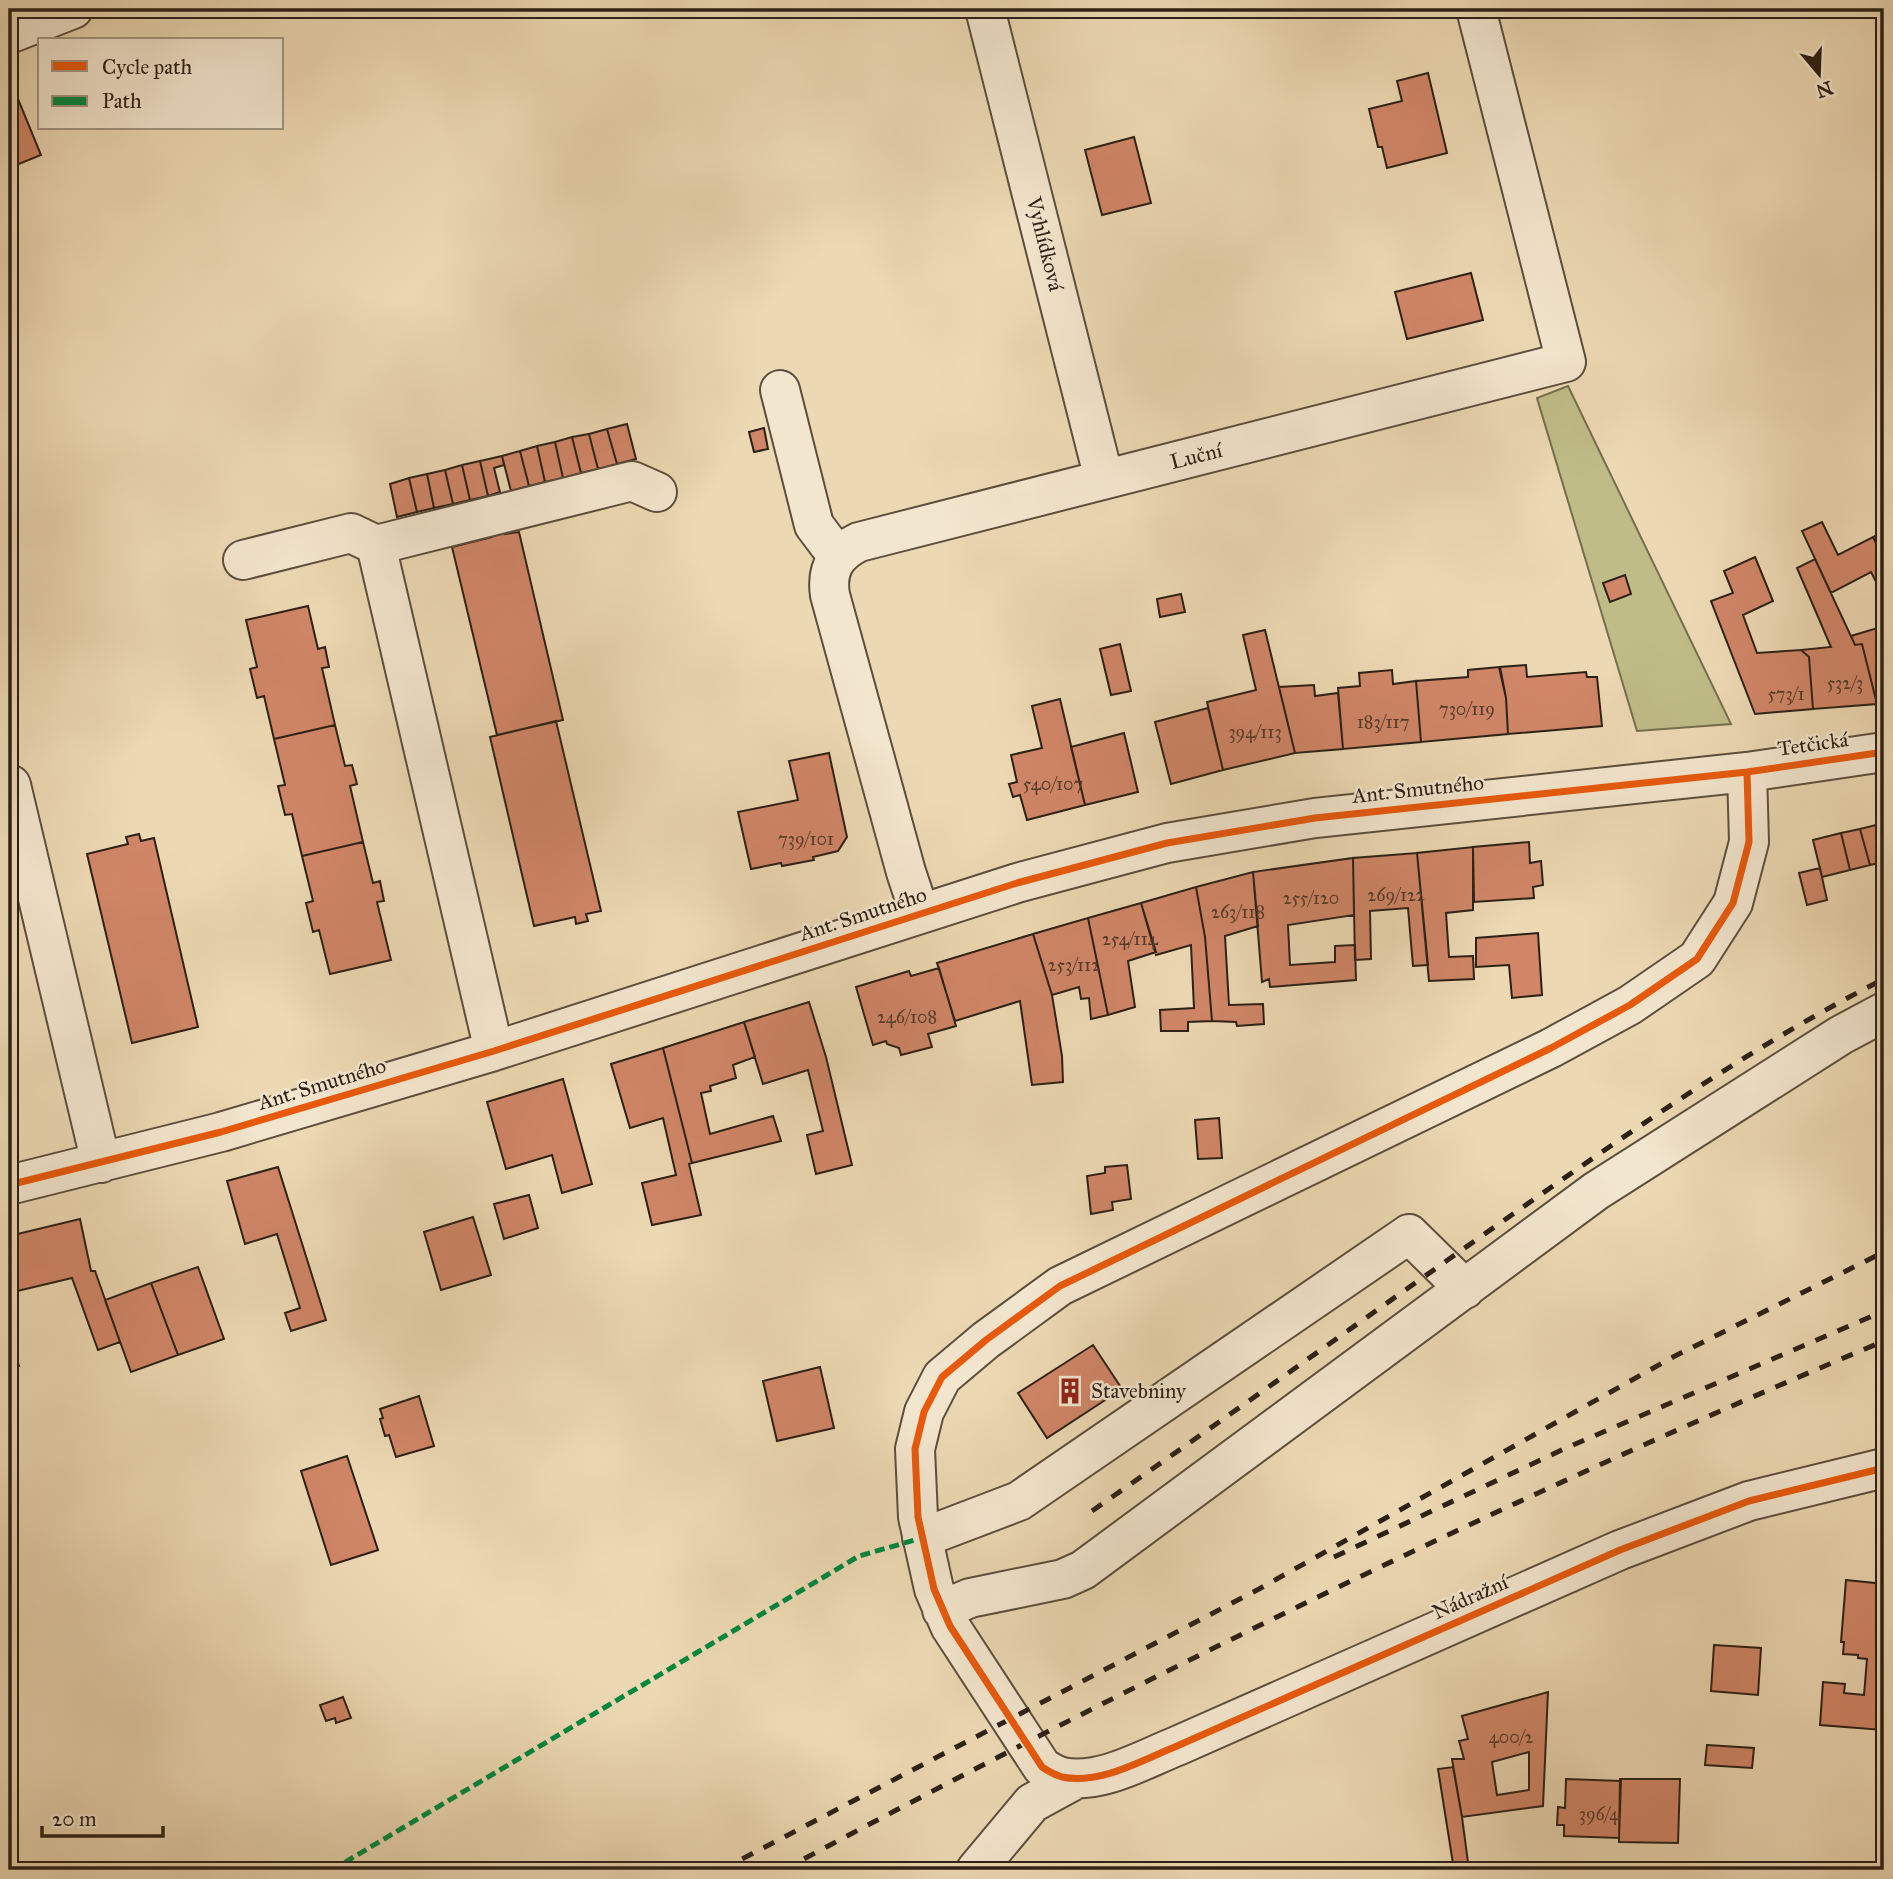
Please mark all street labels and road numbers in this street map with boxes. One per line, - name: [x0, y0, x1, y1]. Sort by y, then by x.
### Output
- street label: Vyhlídková: [1020, 193, 1069, 294]
- street label: Luční: [1167, 437, 1226, 475]
- street label: Tetčická: [1776, 726, 1850, 762]
- street label: Ant. Smutného: [1350, 769, 1485, 809]
- street label: Ant. Smutného: [795, 881, 930, 947]
- street label: Ant. Smutného: [254, 1052, 389, 1116]
- street label: Nádražní: [1428, 1568, 1513, 1625]

